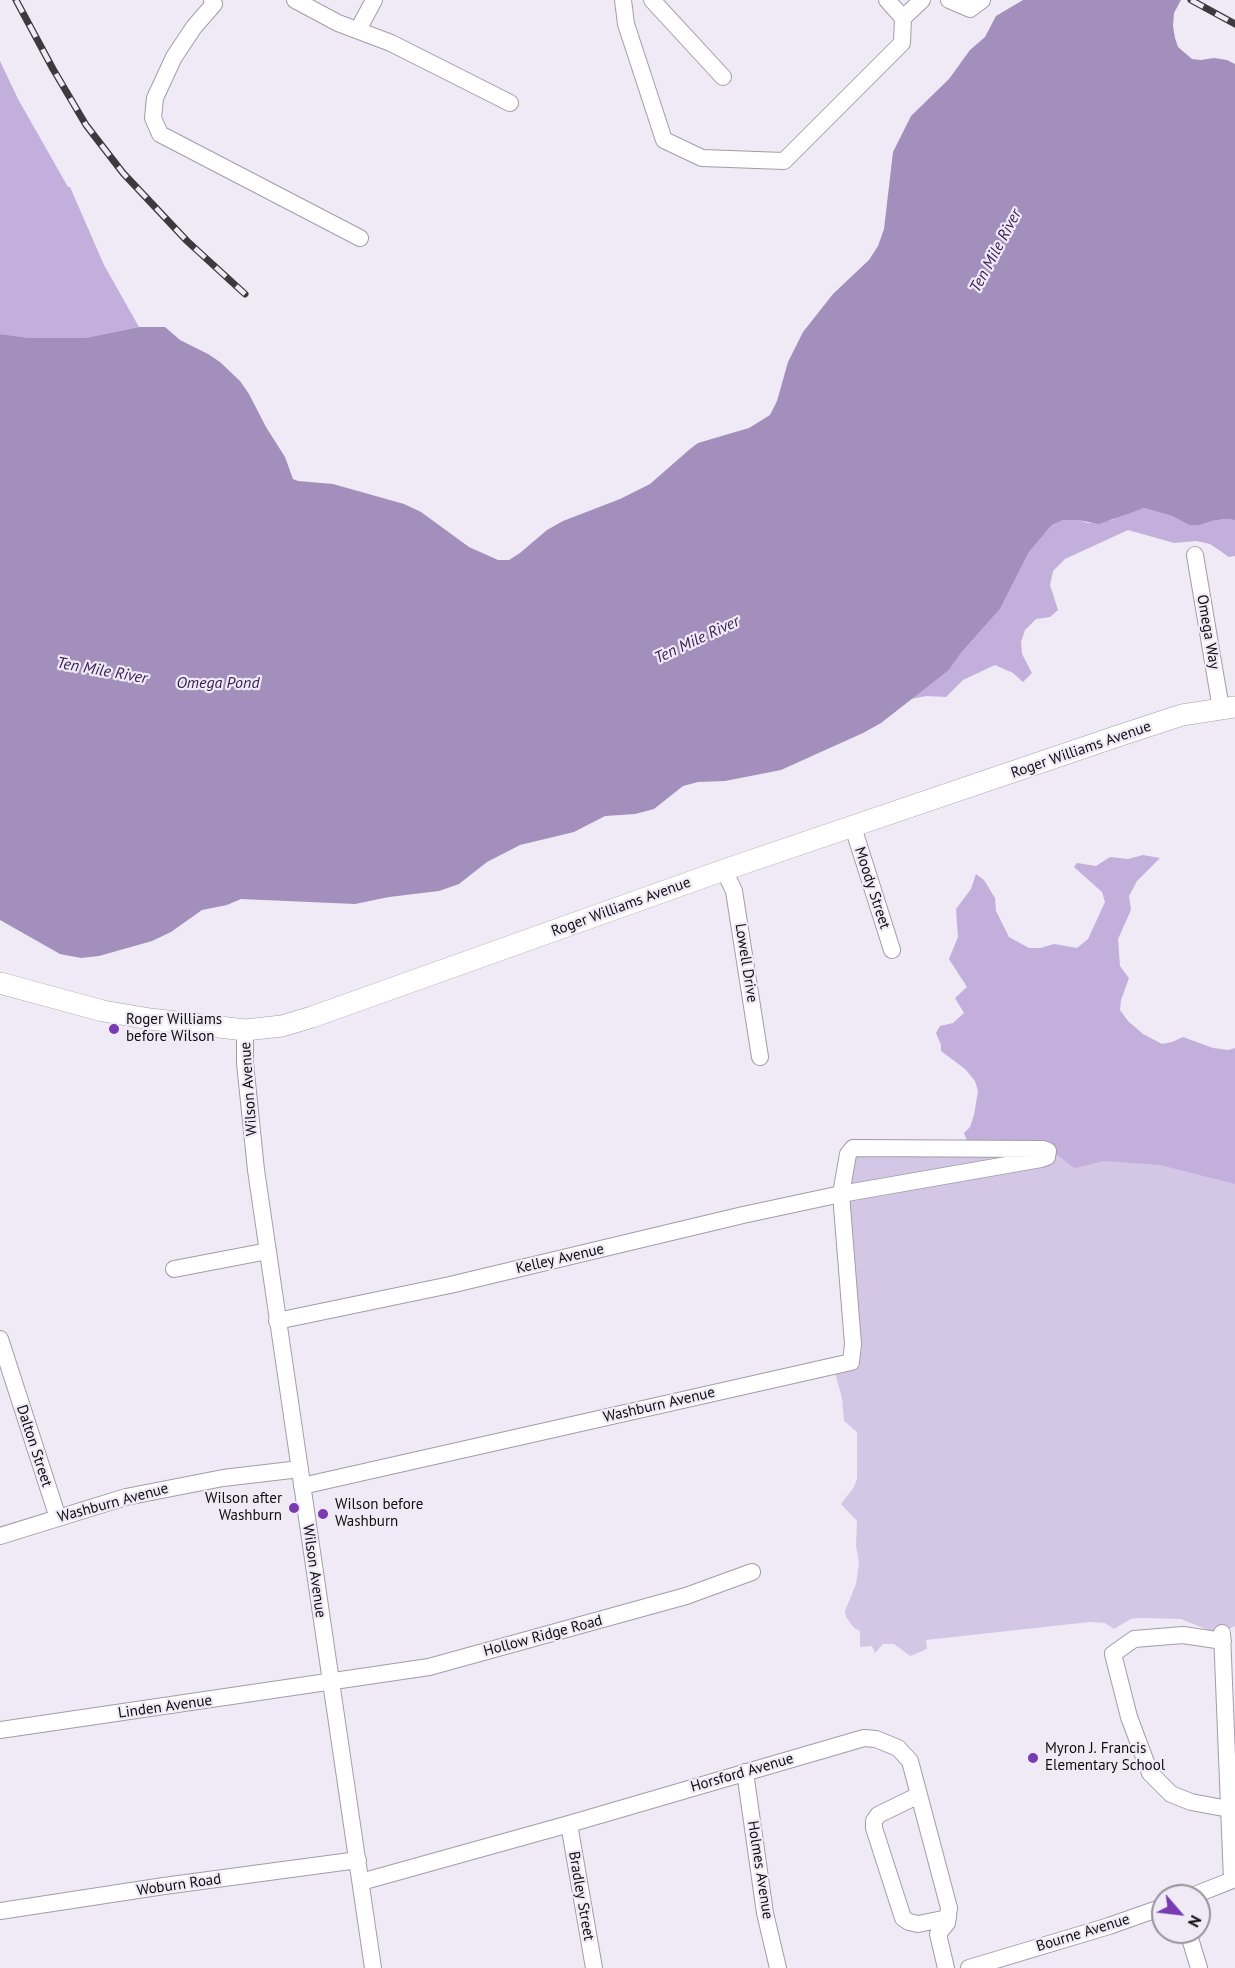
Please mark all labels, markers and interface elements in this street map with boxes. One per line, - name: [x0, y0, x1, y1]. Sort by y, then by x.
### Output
- water label: Ten Mile River: [966, 206, 1026, 296]
- street label: Omega Way: [1193, 593, 1223, 671]
- water label: Ten Mile River: [651, 612, 743, 668]
- water label: Ten Mile River: [55, 654, 149, 688]
- water label: Omega Pond: [176, 673, 260, 693]
- street label: Roger Williams Avenue: [1009, 718, 1153, 782]
- street label: Moody Street: [850, 845, 894, 931]
- street label: Roger Williams Avenue: [549, 873, 693, 941]
- street label: Lowell Drive: [731, 922, 761, 1004]
- place label: Roger Williams before Wilson: [126, 1011, 222, 1046]
- marker: Roger Williams before Wilson: [107, 1022, 121, 1036]
- street label: Wilson Avenue: [237, 1041, 261, 1137]
- street label: Kelley Avenue: [514, 1240, 606, 1278]
- street label: Washburn Avenue: [601, 1383, 717, 1427]
- street label: Dalton Street: [12, 1403, 56, 1489]
- street label: Washburn Avenue: [56, 1480, 170, 1526]
- place label: Wilson after Washburn: [205, 1490, 282, 1525]
- place label: Wilson before Washburn: [335, 1496, 423, 1531]
- marker: Wilson after Washburn: [287, 1501, 301, 1515]
- marker: Wilson before Washburn: [316, 1507, 330, 1521]
- street label: Wilson Avenue: [299, 1523, 329, 1619]
- street label: Hollow Ridge Road: [482, 1611, 604, 1661]
- street label: Linden Avenue: [117, 1691, 213, 1723]
- place label: Myron J. Francis Elementary School: [1045, 1740, 1165, 1775]
- street label: Horsford Avenue: [688, 1750, 796, 1796]
- marker: Myron J. Francis Elementary School: [1026, 1751, 1040, 1765]
- street label: Holmes Avenue: [743, 1819, 777, 1921]
- street label: Bradley Street: [564, 1850, 598, 1942]
- street label: Woburn Road: [136, 1870, 222, 1900]
- north arrow: [1151, 1884, 1211, 1944]
- street label: Bourne Avenue: [1034, 1910, 1132, 1956]
- text: N: [1184, 1912, 1206, 1931]

